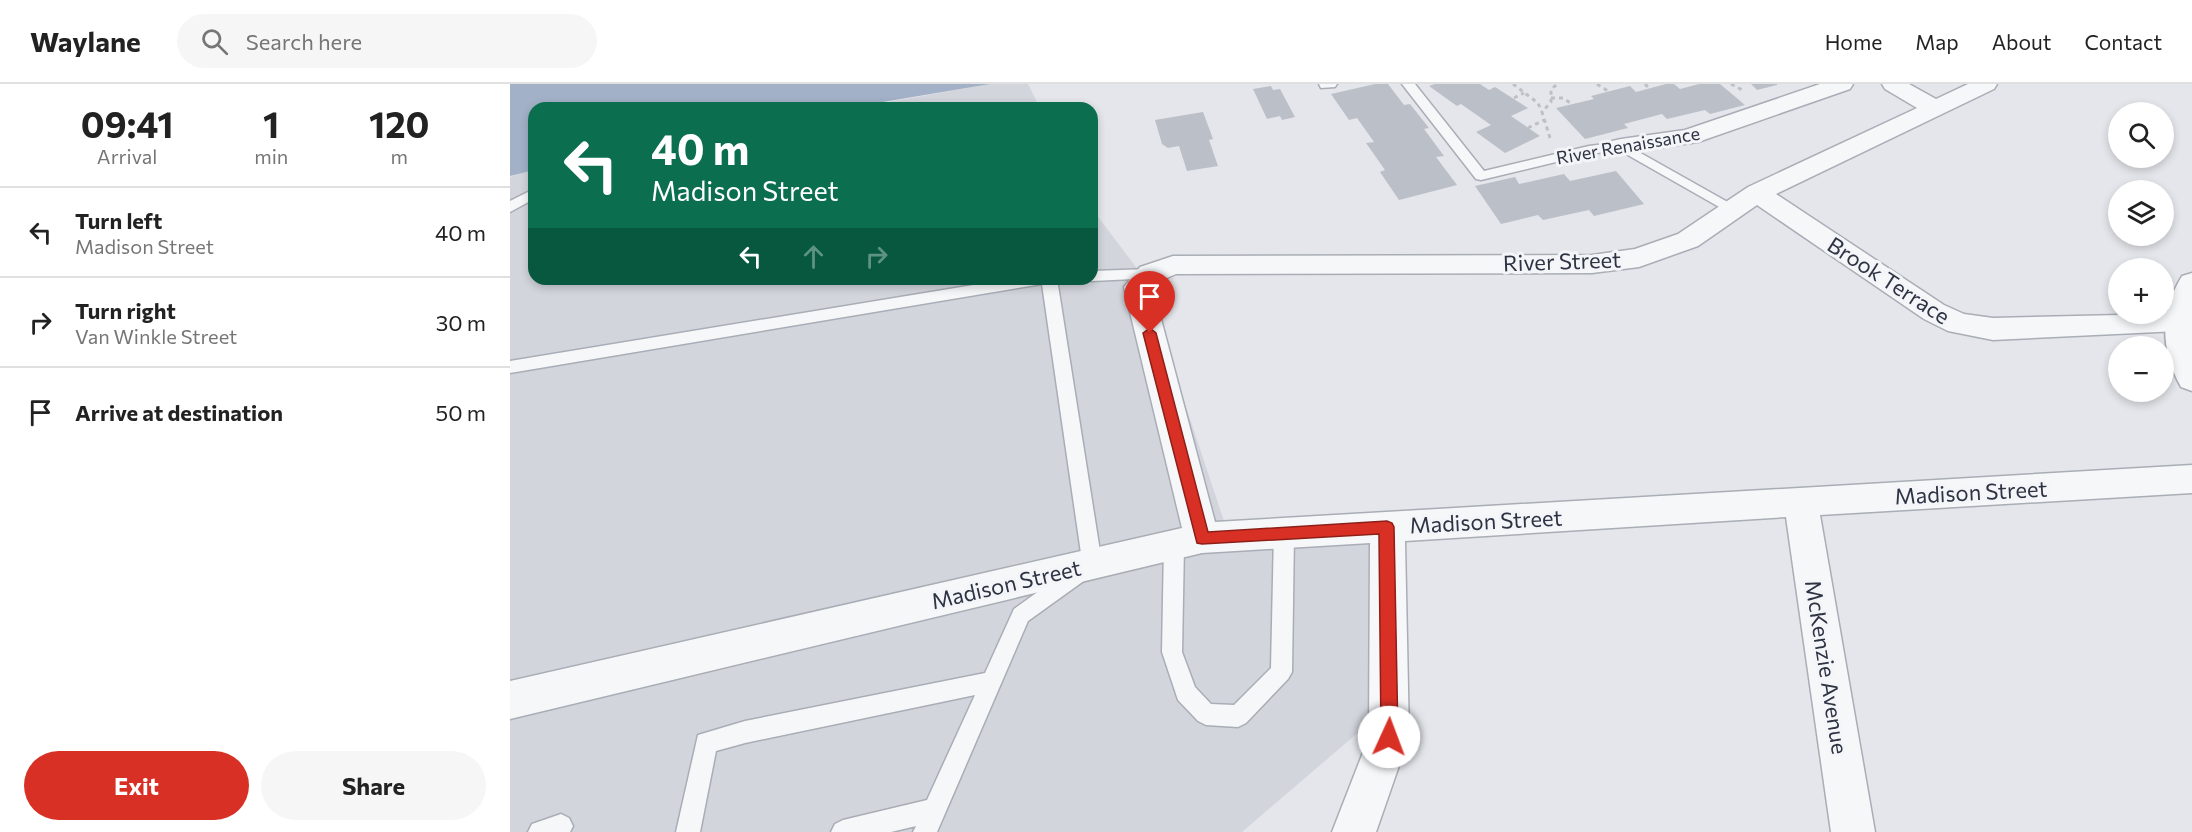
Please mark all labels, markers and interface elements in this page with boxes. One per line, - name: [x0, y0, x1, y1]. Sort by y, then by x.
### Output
- search box: [177, 14, 597, 68]
- text: Waylane: [30, 24, 141, 58]
- icon: search: [198, 25, 231, 58]
- text: Search here: [246, 28, 362, 55]
- text: Home: [1825, 29, 1882, 54]
- text: Map: [1915, 29, 1959, 54]
- text: About: [1992, 29, 2051, 54]
- text: Contact: [2084, 29, 2162, 54]
- text: 09:41: [81, 101, 174, 145]
- text: 1: [263, 101, 279, 145]
- text: 120: [369, 101, 429, 145]
- map controls: [2108, 102, 2174, 402]
- button: search: [2108, 102, 2174, 168]
- text: 40 m: [651, 122, 749, 174]
- street label: River Renaissance: [1554, 122, 1702, 168]
- icon: left: [552, 126, 630, 204]
- text: Arrival: [97, 144, 157, 168]
- text: min: [254, 144, 288, 168]
- text: m: [390, 144, 408, 168]
- text: Madison Street: [651, 174, 839, 207]
- button: layers: [2108, 180, 2174, 246]
- text: Turn left: [75, 207, 162, 234]
- icon: left: [24, 216, 57, 249]
- text: 40 m: [435, 219, 486, 246]
- street label: Brook Terrace: [1823, 230, 1955, 330]
- text: Madison Street: [75, 234, 214, 258]
- icon: left: [734, 240, 767, 273]
- icon: ahead: [797, 240, 830, 273]
- icon: right: [860, 240, 893, 273]
- street label: River Street: [1503, 245, 1621, 277]
- button: +: [2108, 258, 2174, 324]
- pin: [1124, 271, 1175, 333]
- icon: arrive: [1133, 280, 1166, 313]
- text: Turn right: [75, 297, 176, 324]
- icon: right: [24, 306, 57, 339]
- text: 30 m: [436, 309, 486, 336]
- text: Van Winkle Street: [75, 324, 237, 348]
- button: −: [2108, 336, 2174, 402]
- icon: arrive: [24, 396, 57, 429]
- text: Arrive at destination: [75, 399, 283, 426]
- text: 50 m: [436, 399, 486, 426]
- street label: Madison Street: [1894, 475, 2048, 509]
- street label: Madison Street: [1409, 504, 1563, 538]
- street label: Madison Street: [928, 554, 1084, 614]
- street label: McKenzie Avenue: [1800, 578, 1854, 756]
- position arrow: [1357, 705, 1421, 769]
- button: Exit: [24, 751, 249, 820]
- button: Share: [261, 751, 486, 820]

